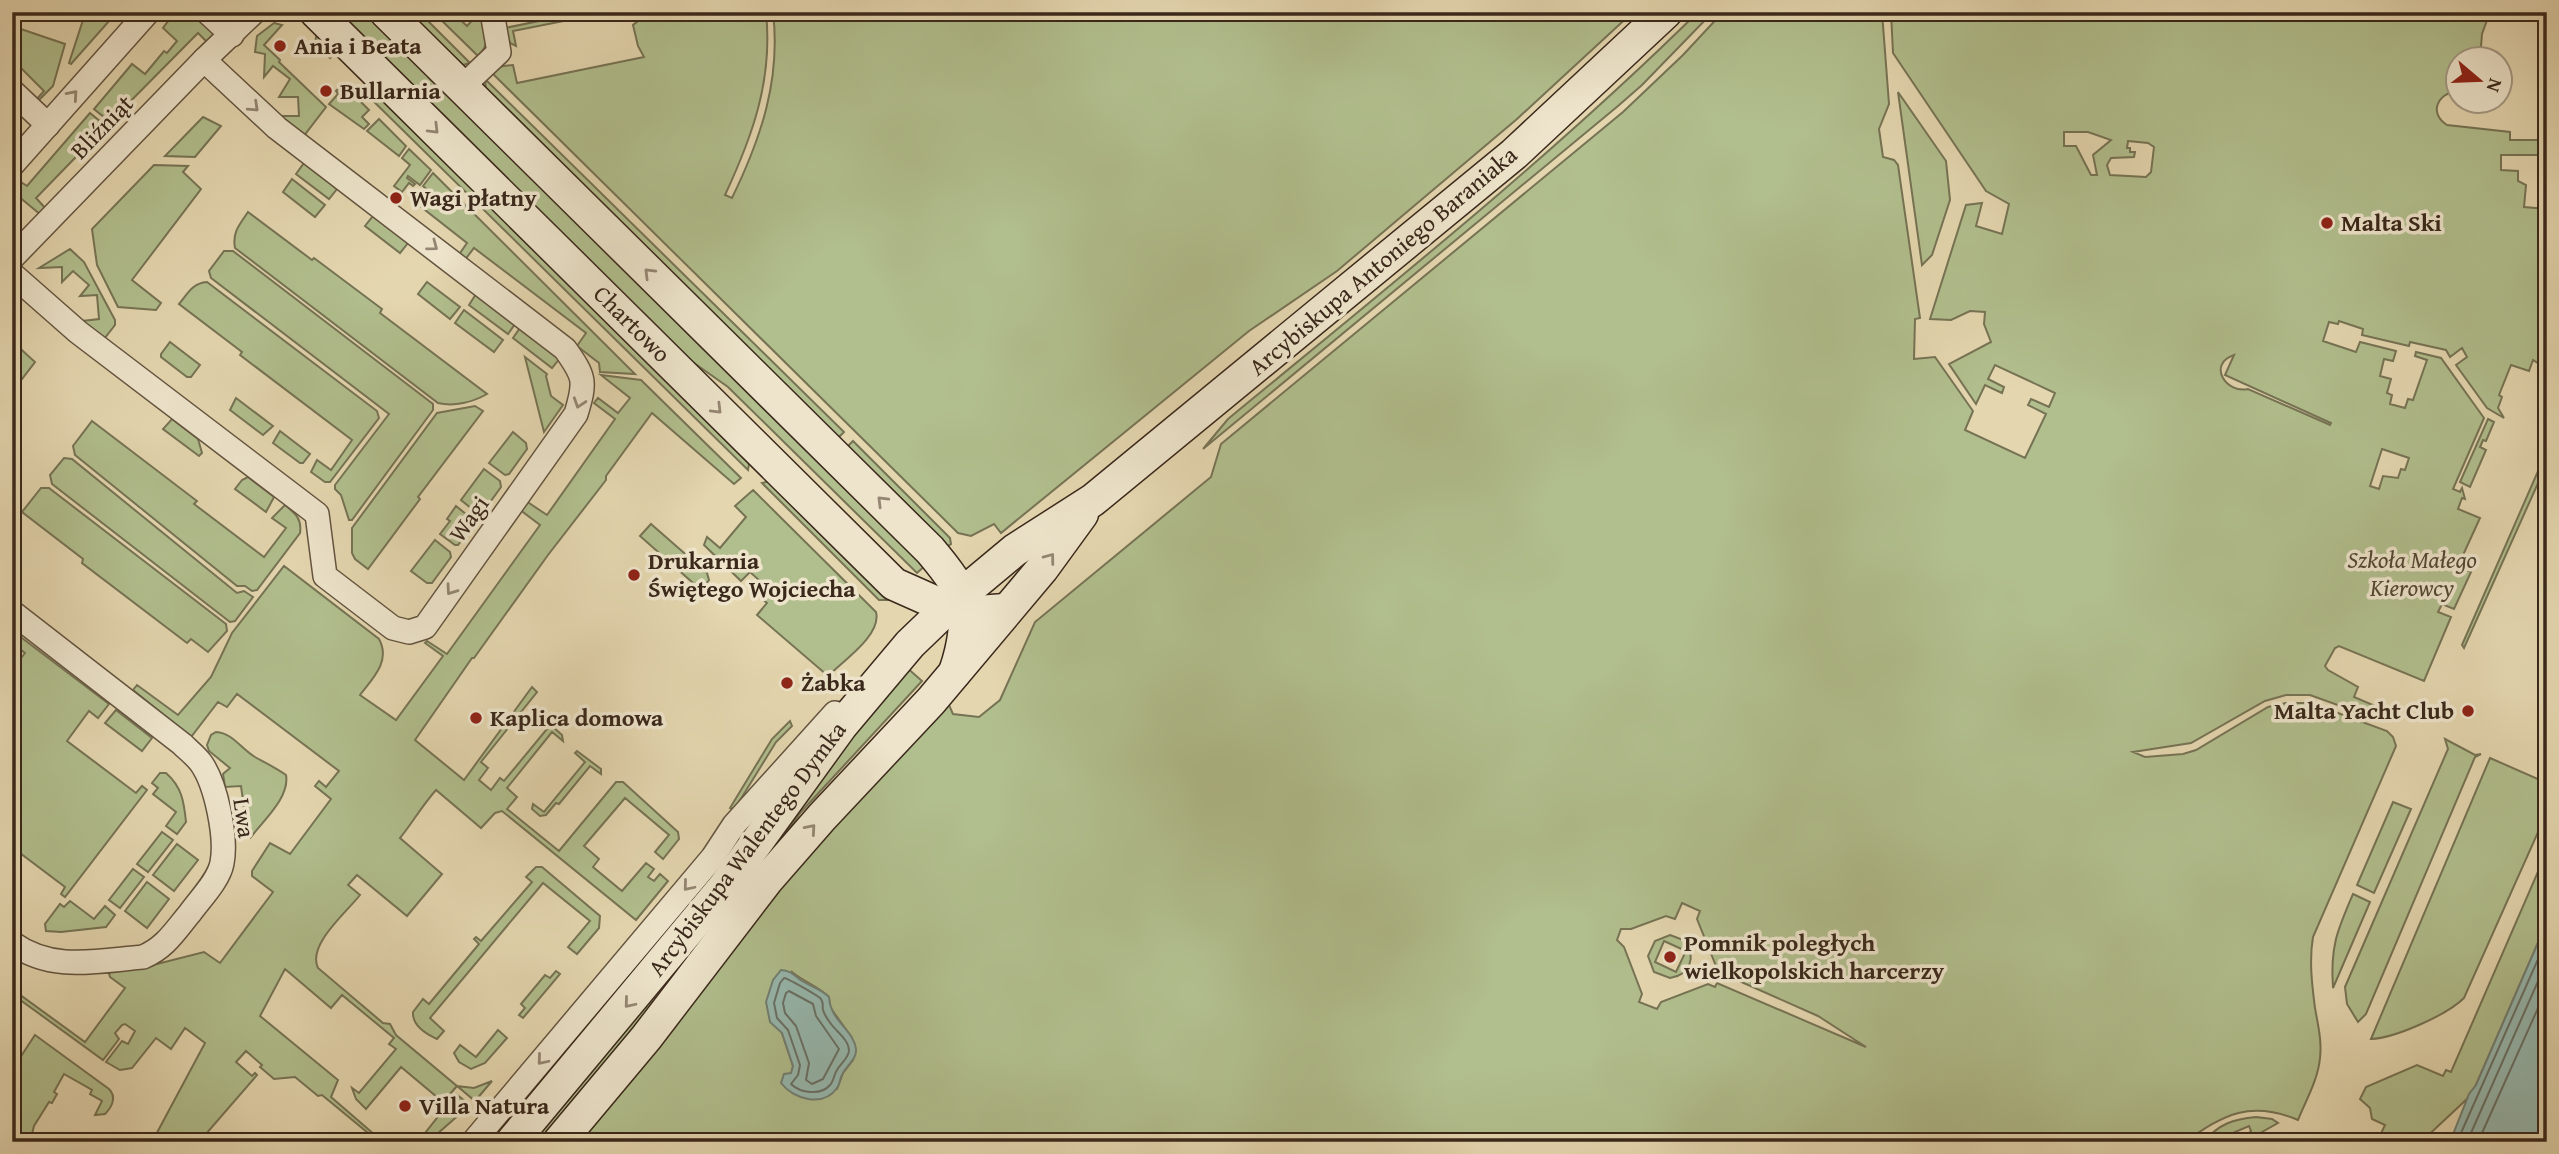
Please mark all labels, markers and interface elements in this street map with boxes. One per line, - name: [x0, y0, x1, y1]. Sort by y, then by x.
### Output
- place label: Ania i Beata: [294, 28, 422, 63]
- marker: Ania i Beata: [272, 38, 288, 54]
- north arrow: [2444, 46, 2514, 116]
- place label: Bullarnia: [340, 73, 441, 108]
- text: N: [2480, 75, 2510, 96]
- marker: Bullarnia: [318, 83, 334, 99]
- street label: Bliźniąt: [62, 86, 142, 167]
- one-way arrow: [65, 90, 77, 103]
- one-way arrow: [246, 98, 259, 111]
- one-way arrow: [426, 121, 439, 134]
- street label: Arcybiskupa Antoniego Baraniaka: [1241, 137, 1525, 384]
- place label: Wagi płatny: [410, 180, 537, 215]
- marker: Wagi płatny: [388, 190, 404, 206]
- place label: Malta Ski: [2341, 205, 2442, 240]
- marker: Malta Ski: [2319, 215, 2335, 231]
- one-way arrow: [425, 238, 438, 251]
- one-way arrow: [644, 268, 657, 281]
- street label: Chartowo: [586, 277, 679, 370]
- one-way arrow: [573, 397, 587, 409]
- one-way arrow: [709, 400, 722, 413]
- street label: Wagi: [440, 488, 497, 549]
- one-way arrow: [878, 496, 891, 509]
- park label: Szkoła Małego Kierowcy: [2347, 542, 2477, 605]
- place label: Drukarnia Świętego Wojciecha: [648, 543, 856, 606]
- one-way arrow: [1041, 553, 1054, 566]
- marker: Drukarnia Świętego Wojciecha: [626, 567, 642, 583]
- one-way arrow: [447, 582, 459, 595]
- place label: Żabka: [801, 665, 866, 700]
- marker: Żabka: [779, 675, 795, 691]
- place label: Malta Yacht Club: [2274, 693, 2454, 728]
- place label: Kaplica domowa: [490, 700, 664, 735]
- marker: Malta Yacht Club: [2460, 703, 2476, 719]
- marker: Kaplica domowa: [468, 710, 484, 726]
- street label: Arcybiskupa Walentego Dymka: [639, 713, 855, 984]
- street label: Lwa: [224, 796, 265, 841]
- one-way arrow: [803, 824, 816, 837]
- one-way arrow: [684, 878, 697, 891]
- place label: Pomnik poległych wielkopolskich harcerzy: [1684, 925, 1945, 988]
- marker: Pomnik poległych wielkopolskich harcerzy: [1662, 949, 1678, 965]
- one-way arrow: [625, 994, 637, 1007]
- one-way arrow: [538, 1052, 550, 1065]
- place label: Villa Natura: [419, 1088, 550, 1123]
- marker: Villa Natura: [397, 1098, 413, 1114]

